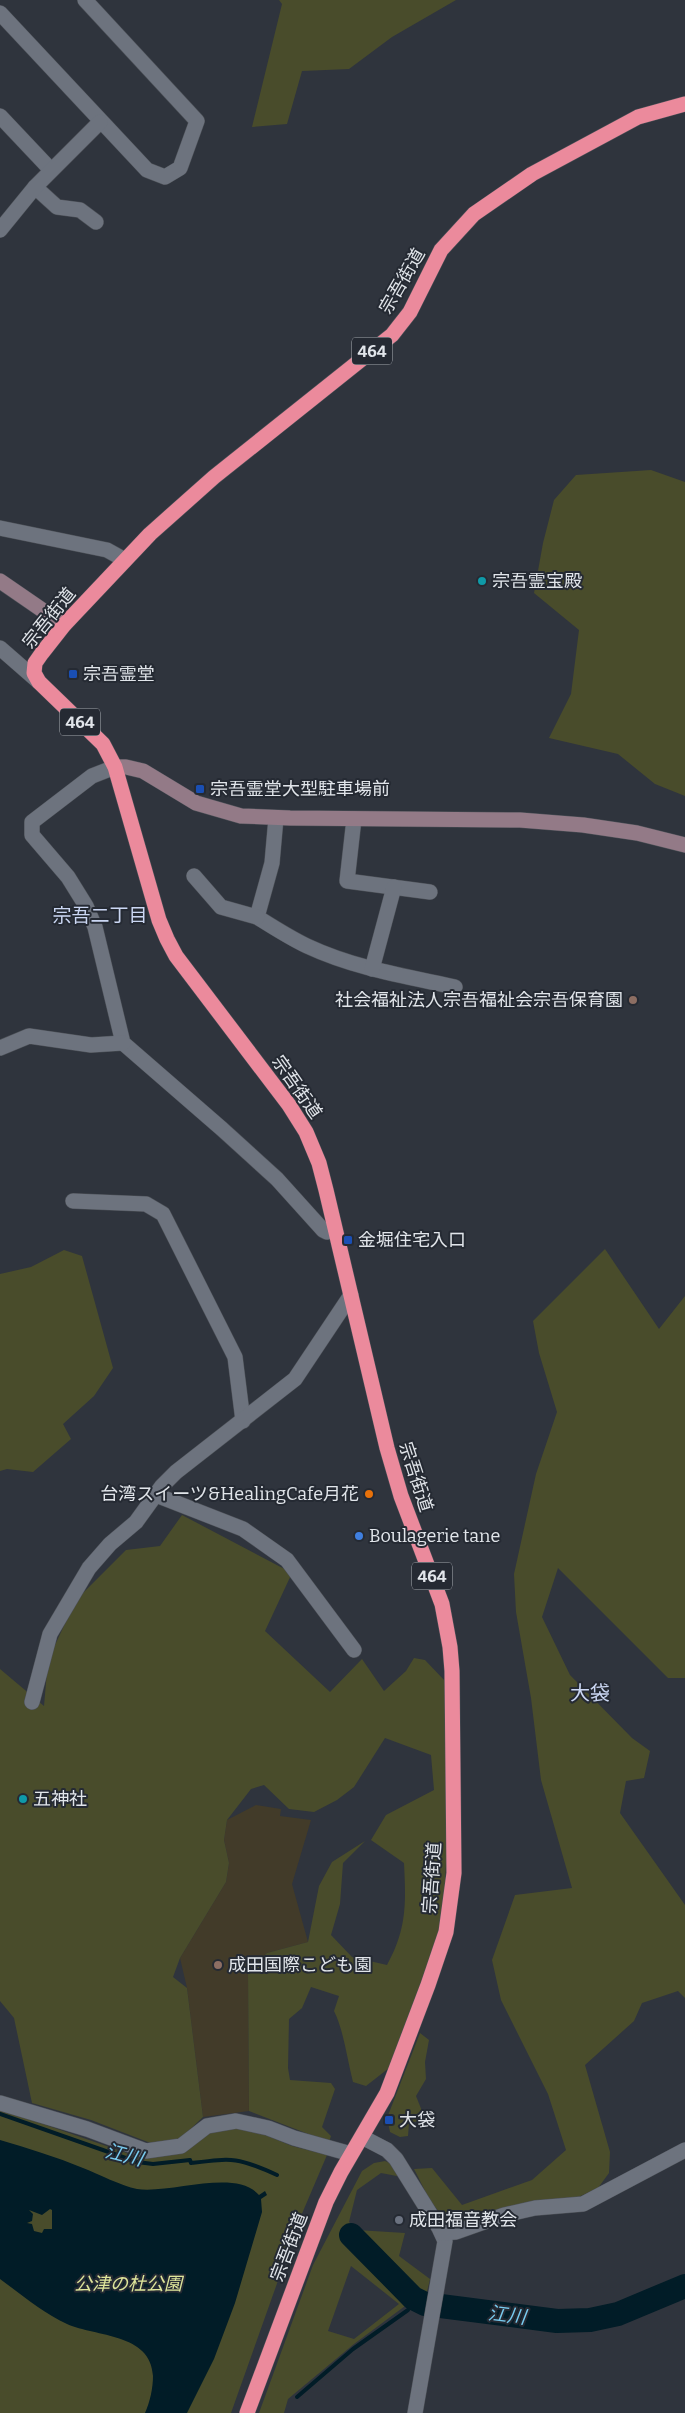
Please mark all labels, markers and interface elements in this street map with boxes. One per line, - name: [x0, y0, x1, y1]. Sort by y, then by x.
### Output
- street label: 宗吾街道: [374, 244, 430, 318]
- road number: 464: [352, 338, 392, 364]
- place label: 宗吾霊宝殿: [492, 570, 582, 592]
- marker: 宗吾霊宝殿: [476, 575, 488, 587]
- street label: 宗吾街道: [18, 583, 80, 653]
- place label: 宗吾霊堂: [83, 663, 155, 685]
- marker: 宗吾霊堂: [67, 668, 79, 680]
- road number: 464: [60, 709, 100, 736]
- place label: 宗吾霊堂大型駐車場前: [210, 778, 390, 800]
- marker: 宗吾霊堂大型駐車場前: [194, 783, 206, 795]
- district label: 宗吾二丁目: [52, 904, 148, 927]
- place label: 社会福祉法人宗吾福祉会宗吾保育園: [335, 989, 623, 1011]
- marker: 社会福祉法人宗吾福祉会宗吾保育園: [627, 994, 639, 1006]
- street label: 宗吾街道: [267, 1051, 327, 1123]
- place label: 金堀住宅入口: [358, 1229, 466, 1251]
- marker: 金堀住宅入口: [342, 1234, 354, 1246]
- street label: 宗吾街道: [394, 1439, 438, 1515]
- place label: 台湾スイーツ&HealingCafe月花: [100, 1483, 359, 1505]
- marker: 台湾スイーツ&HealingCafe月花: [363, 1488, 375, 1500]
- place label: Boulagerie tane: [369, 1525, 500, 1547]
- marker: Boulagerie tane: [353, 1530, 365, 1542]
- road number: 464: [412, 1562, 452, 1590]
- district label: 大袋: [570, 1681, 610, 1705]
- place label: 五神社: [33, 1788, 87, 1810]
- marker: 五神社: [17, 1793, 29, 1805]
- street label: 宗吾街道: [419, 1841, 445, 1915]
- place label: 成田国際こども園: [228, 1954, 372, 1976]
- marker: 成田国際こども園: [212, 1959, 224, 1971]
- place label: 大袋: [399, 2109, 435, 2131]
- marker: 大袋: [383, 2114, 395, 2126]
- water label: 江川: [103, 2139, 147, 2171]
- street label: 宗吾街道: [266, 2209, 312, 2285]
- place label: 成田福音教会: [409, 2209, 517, 2231]
- marker: 成田福音教会: [393, 2214, 405, 2226]
- park label: 公津の杜公園: [74, 2273, 185, 2295]
- water label: 江川: [487, 2301, 529, 2329]

